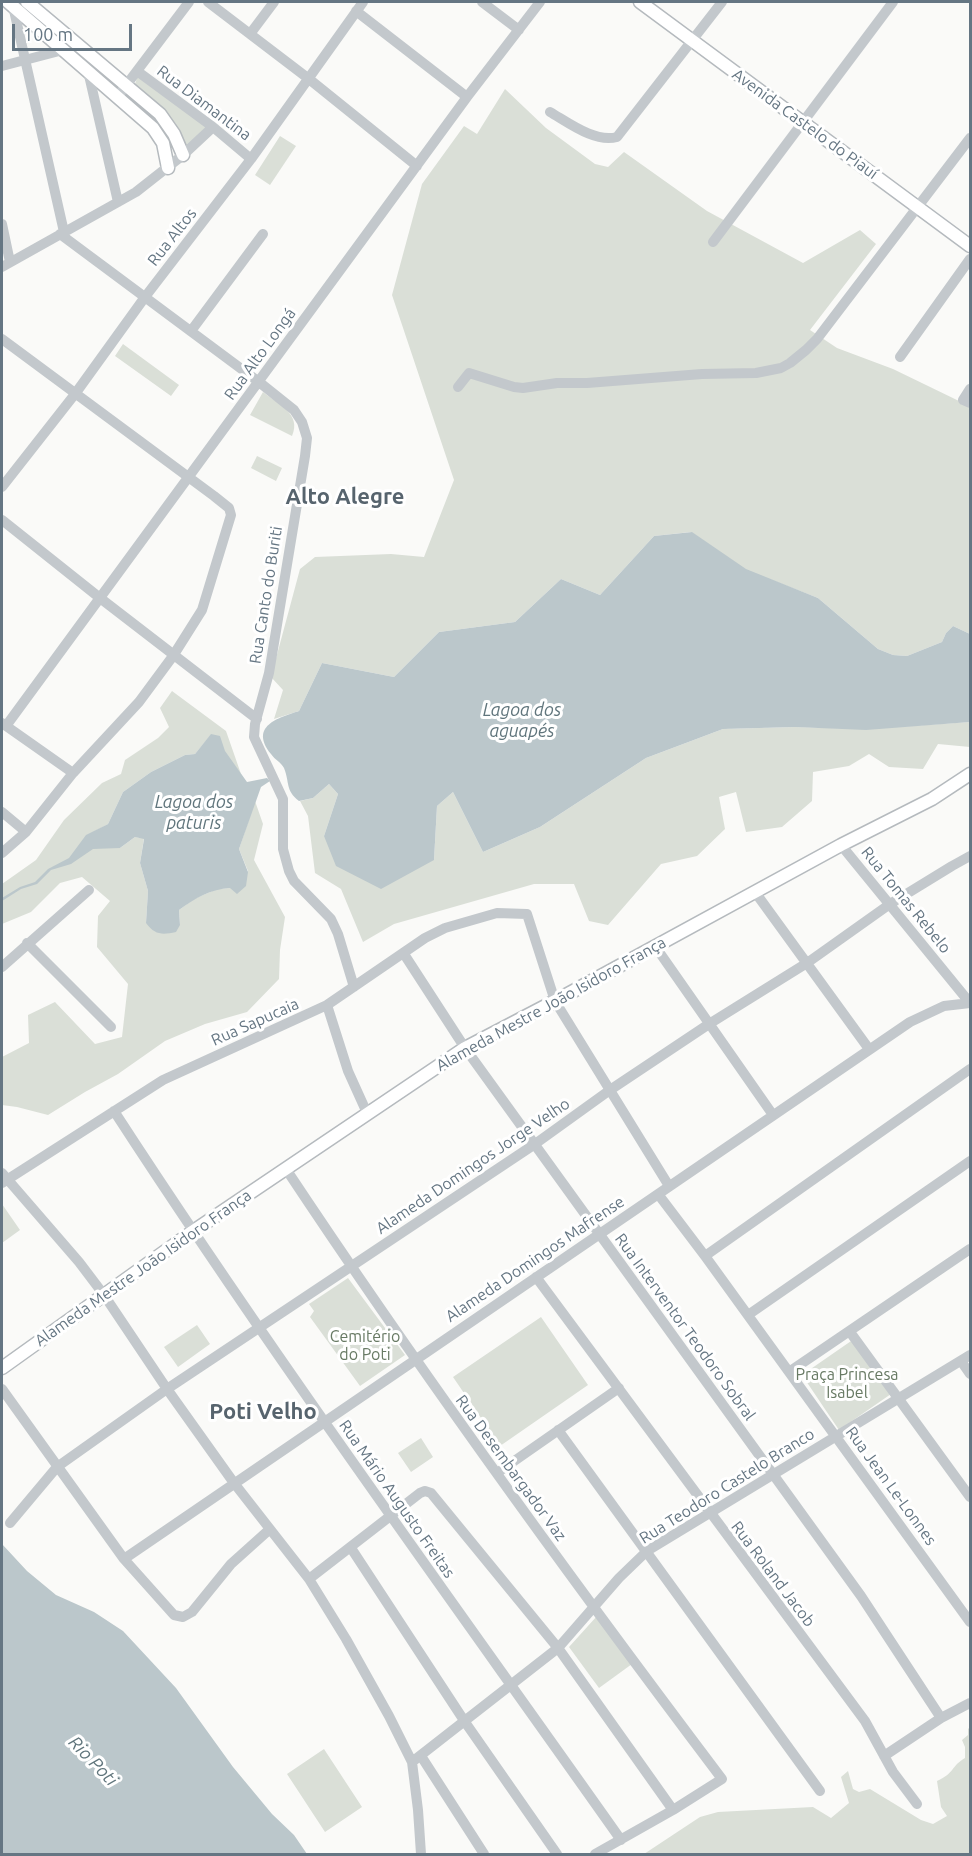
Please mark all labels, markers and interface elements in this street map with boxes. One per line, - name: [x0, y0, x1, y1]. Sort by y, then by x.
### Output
- scale bar: [15, 12, 135, 50]
- text: 100 m: [23, 24, 73, 44]
- street label: Rua Diamantina: [153, 61, 255, 145]
- street label: Avenida Castelo do Piauí: [728, 65, 882, 183]
- street label: Rua Altos: [143, 204, 201, 270]
- street label: Rua Alto Longá: [220, 304, 300, 404]
- district label: Alto Alegre: [285, 484, 405, 510]
- street label: Rua Canto do Buriti: [246, 525, 286, 665]
- water label: Lagoa dos aguapés: [483, 699, 561, 742]
- water label: Lagoa dos paturis: [155, 791, 233, 834]
- street label: Rua Tomas Rebelo: [857, 843, 955, 957]
- street label: Alameda Mestre João Isidoro França: [433, 933, 669, 1075]
- street label: Rua Sapucaia: [208, 994, 302, 1050]
- street label: Alameda Domingos Jorge Velho: [373, 1094, 573, 1238]
- street label: Alameda Mestre João Isidoro França: [31, 1186, 255, 1350]
- street label: Alameda Domingos Mafrense: [442, 1192, 628, 1326]
- street label: Rua Interventor Teodoro Sobral: [611, 1230, 759, 1424]
- park label: Cemitério do Poti: [330, 1327, 400, 1365]
- park label: Praça Princesa Isabel: [795, 1365, 899, 1403]
- street label: Rua Desembargador Vaz: [452, 1391, 570, 1545]
- district label: Poti Velho: [209, 1399, 317, 1425]
- street label: Rua Mário Augusto Freitas: [335, 1416, 459, 1582]
- street label: Rua Jean Le-Lonnes: [842, 1423, 940, 1549]
- street label: Rua Teodoro Castelo Branco: [636, 1424, 818, 1548]
- street label: Rua Roland Jacob: [727, 1517, 819, 1631]
- water label: Rio Poti: [64, 1732, 122, 1790]

